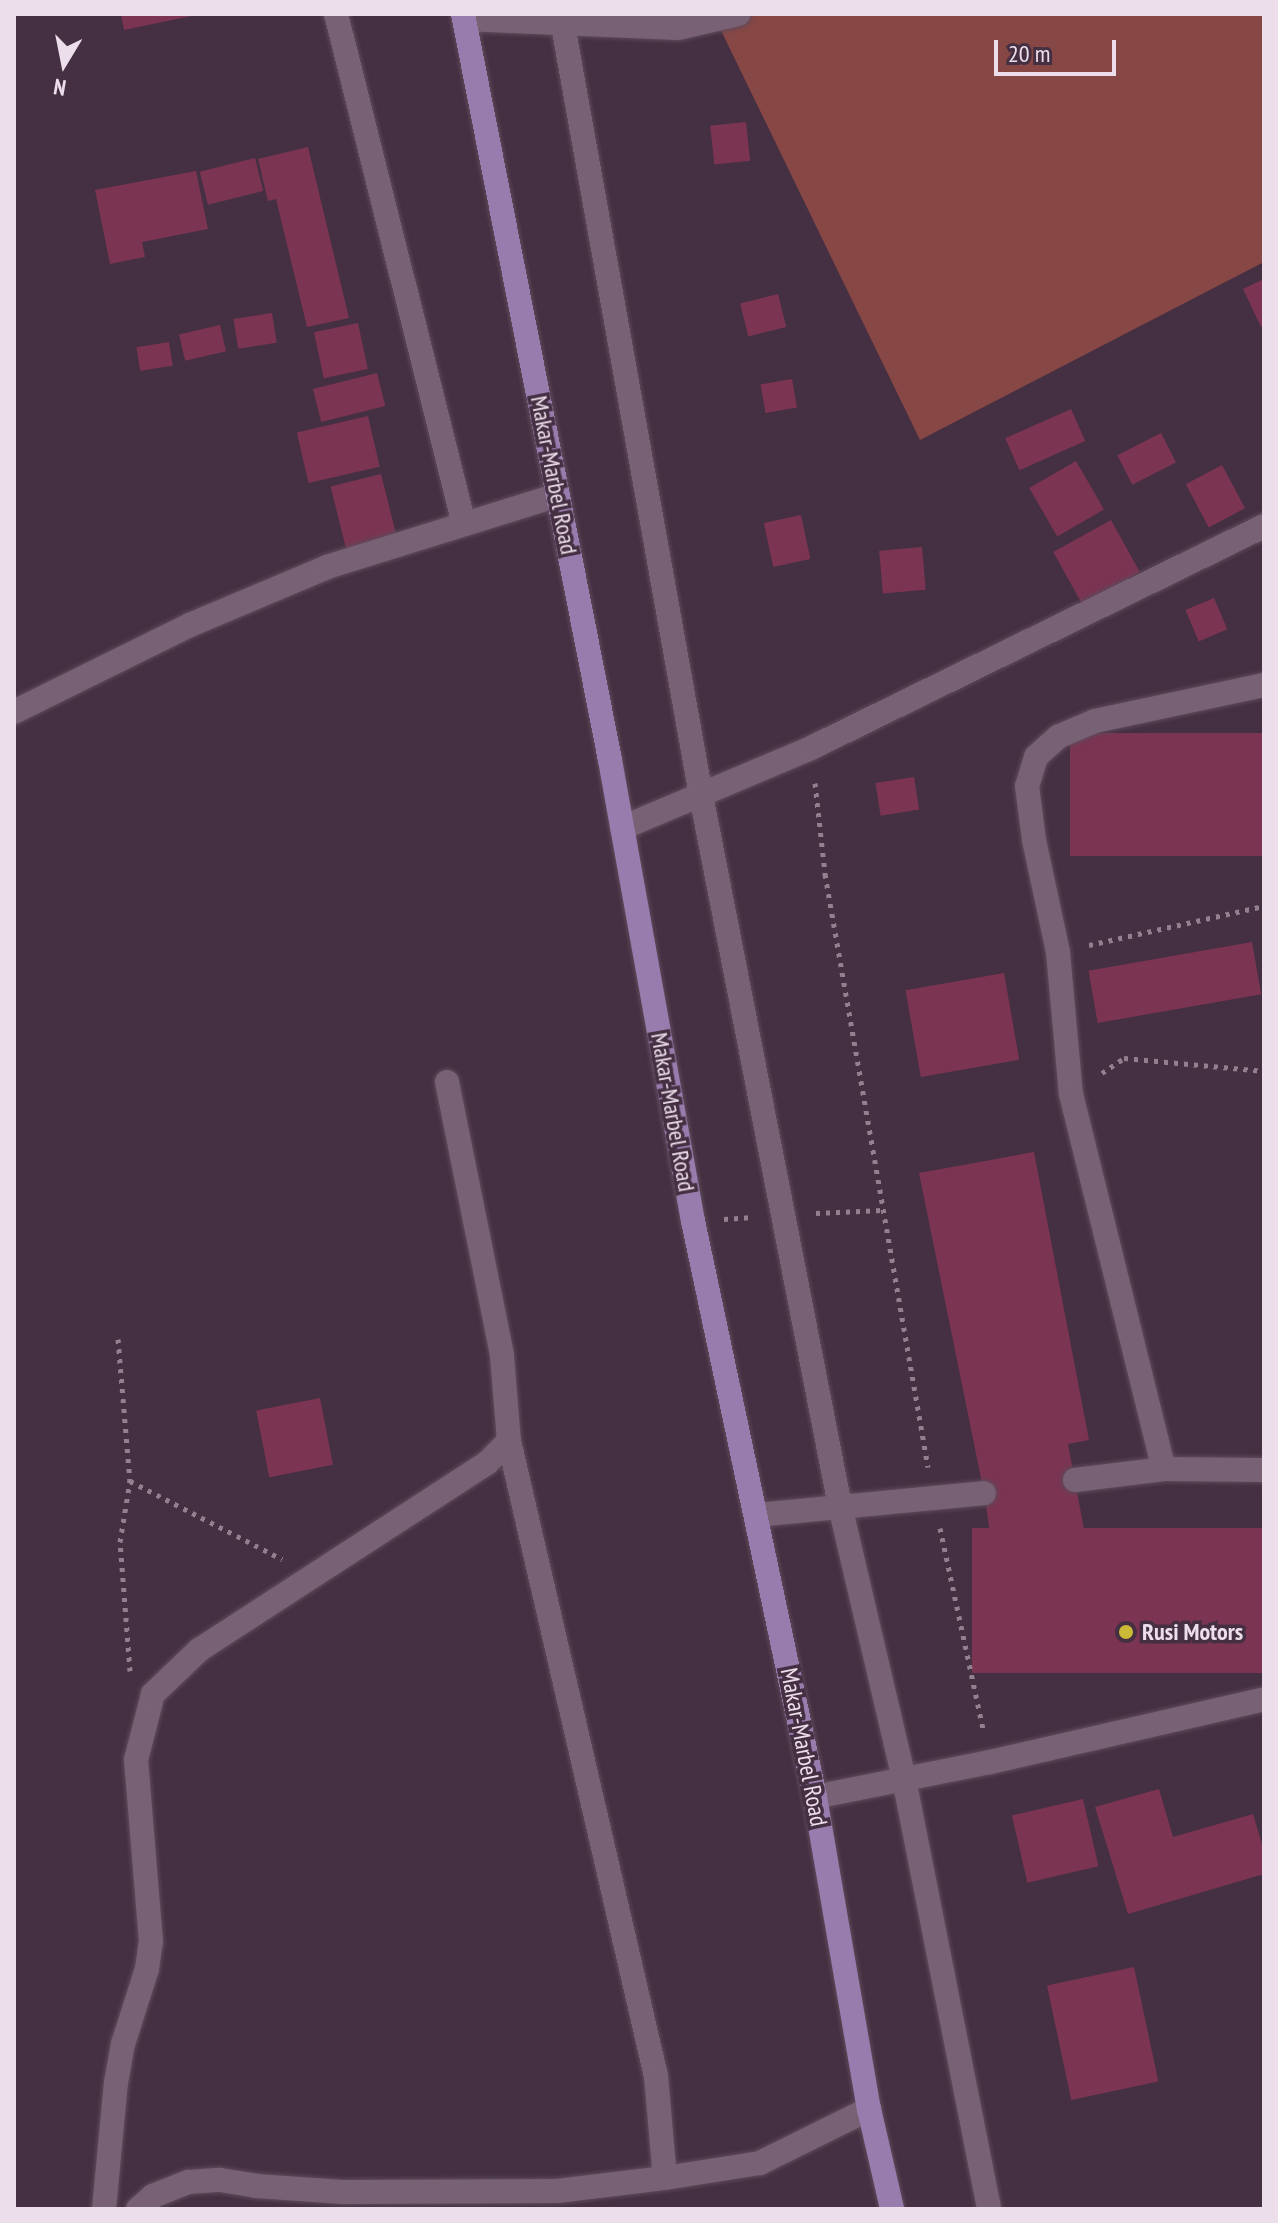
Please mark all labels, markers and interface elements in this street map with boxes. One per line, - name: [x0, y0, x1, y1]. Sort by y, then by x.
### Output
- north arrow: [24, 24, 104, 104]
- scale bar: [998, 24, 1120, 74]
- text: 20 m: [1008, 38, 1050, 69]
- text: N: [52, 73, 68, 102]
- street label: Makar-Marbel Road: [525, 393, 583, 557]
- street label: Makar-Marbel Road: [645, 1030, 701, 1194]
- place label: Rusi Motors: [1142, 1618, 1243, 1646]
- marker: Rusi Motors: [1117, 1623, 1135, 1641]
- street label: Makar-Marbel Road: [775, 1665, 833, 1829]

